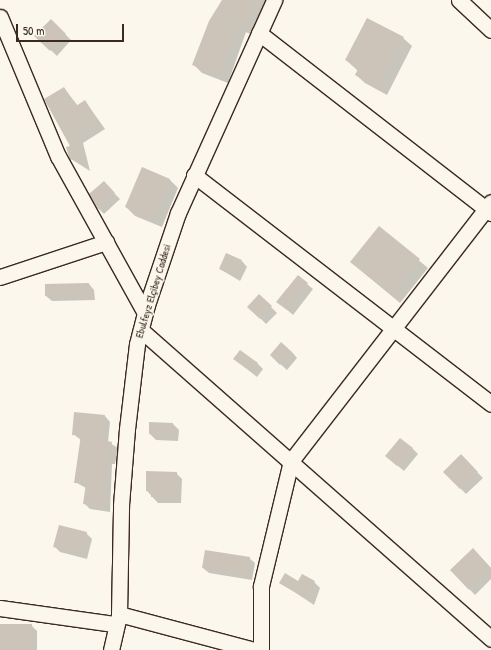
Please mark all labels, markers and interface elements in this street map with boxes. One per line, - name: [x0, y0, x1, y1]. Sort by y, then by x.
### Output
- scale bar: [18, 16, 126, 42]
- text: 50 m: [23, 22, 44, 39]
- street label: Ebulfeyz Elçibey Caddesi: [132, 242, 174, 340]

